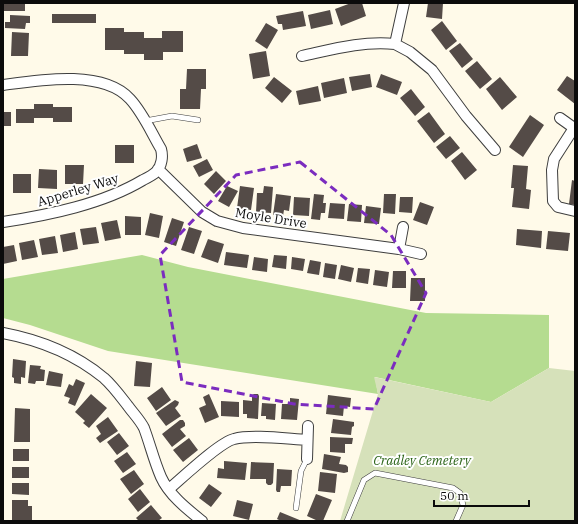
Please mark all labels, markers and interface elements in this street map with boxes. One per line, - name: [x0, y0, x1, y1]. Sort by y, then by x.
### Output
- street label: Apperley Way: [35, 170, 121, 210]
- street label: Moyle Drive: [234, 204, 308, 232]
- park label: Cradley Cemetery: [373, 452, 472, 469]
- scale bar: [434, 482, 529, 508]
- text: 50 m: [440, 488, 469, 503]

